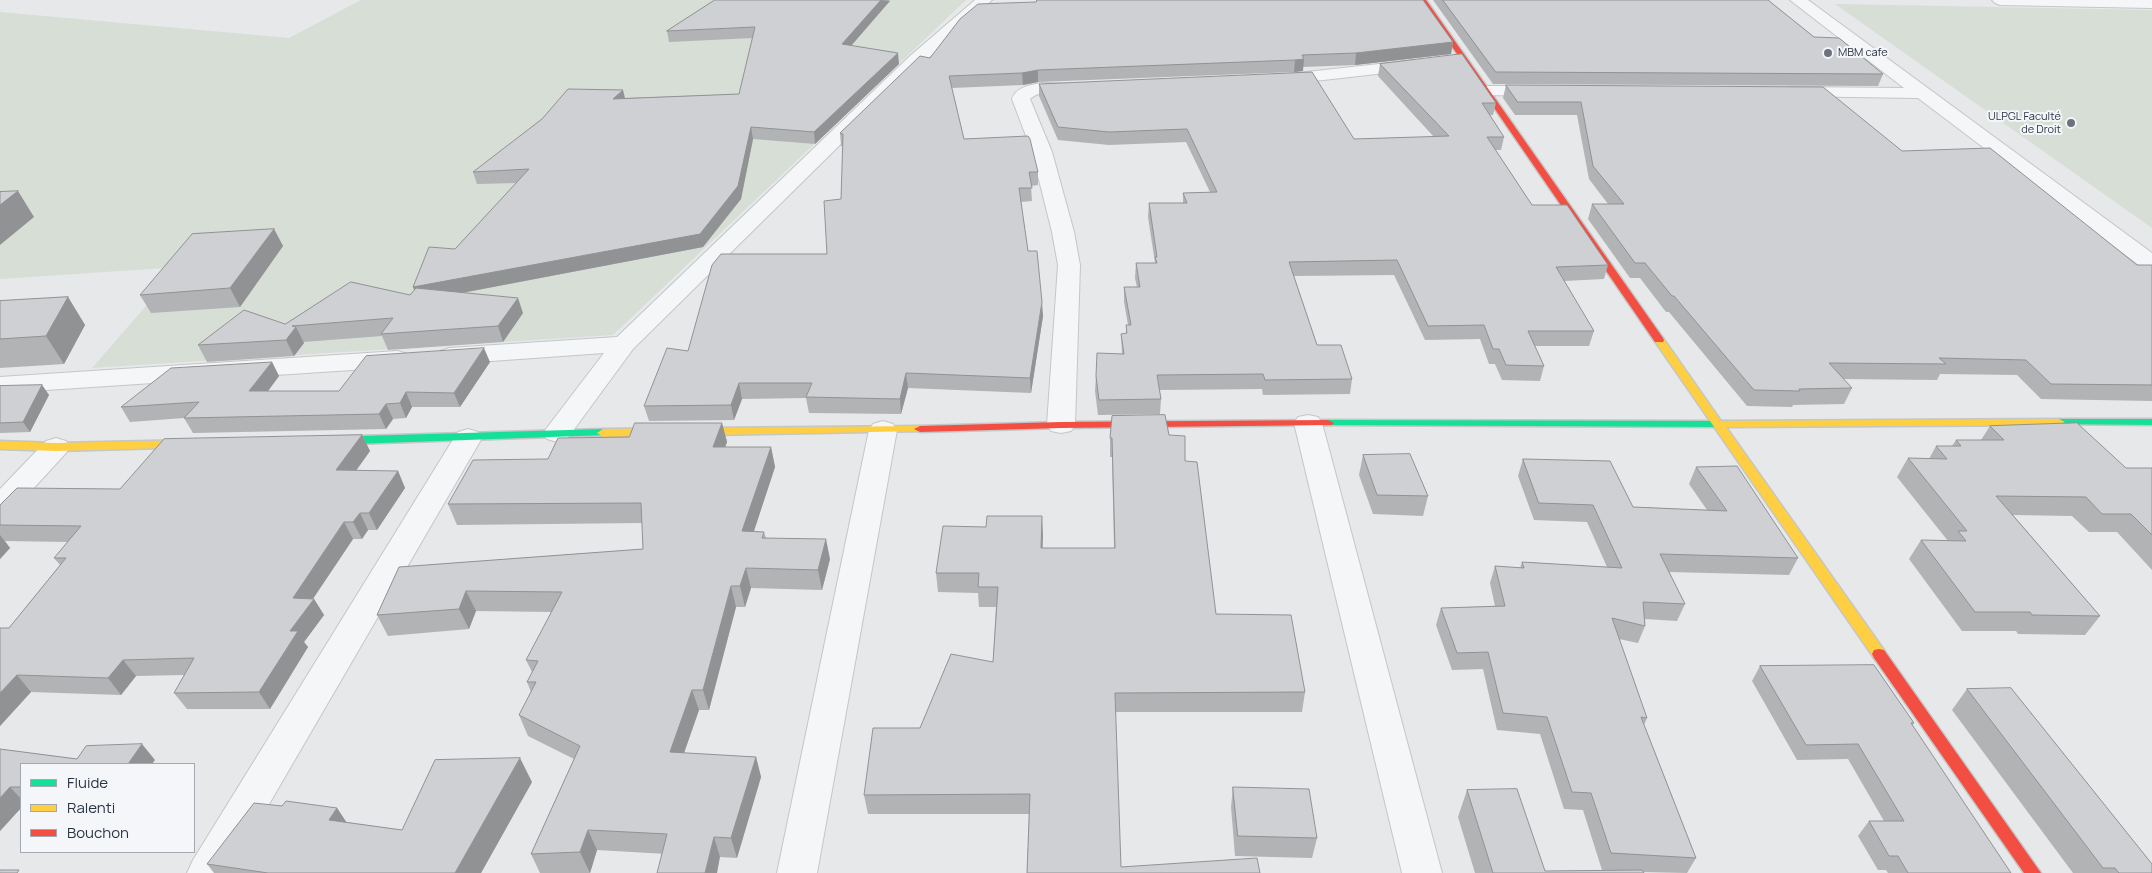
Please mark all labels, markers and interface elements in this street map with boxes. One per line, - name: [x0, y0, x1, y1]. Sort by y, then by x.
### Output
- place label: MBM cafe: [1838, 46, 1888, 60]
- marker: MBM cafe: [1822, 47, 1834, 59]
- place label: ULPGL Faculté de Droit: [1988, 110, 2061, 136]
- marker: ULPGL Faculté de Droit: [2065, 117, 2077, 129]
- legend: [20, 763, 195, 853]
- text: Fluide: [67, 772, 108, 793]
- text: Ralenti: [67, 797, 115, 818]
- text: Bouchon: [67, 822, 129, 843]

